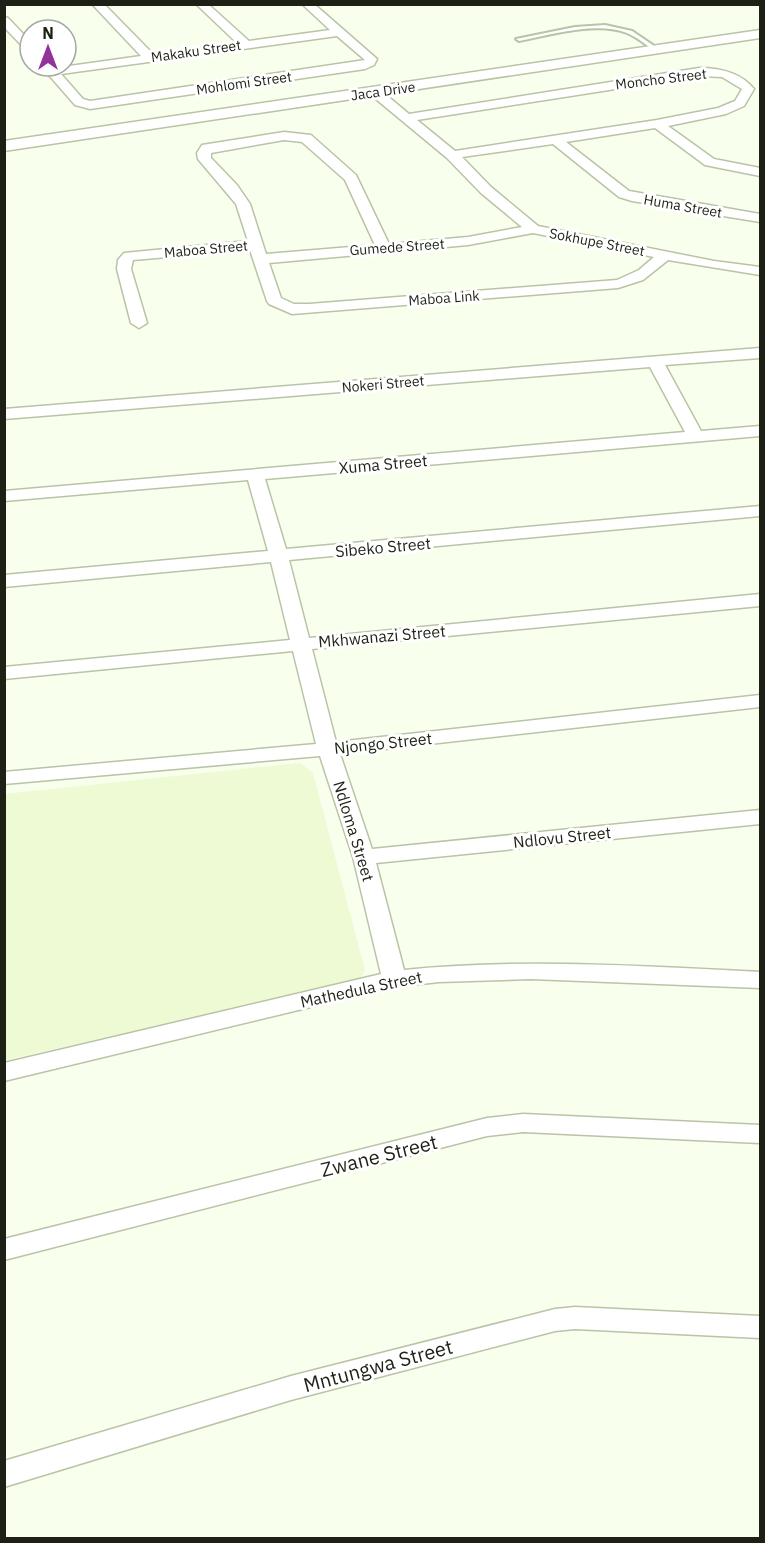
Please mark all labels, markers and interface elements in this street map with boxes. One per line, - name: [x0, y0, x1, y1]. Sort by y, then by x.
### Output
- north arrow: [18, 18, 78, 78]
- text: N: [42, 23, 54, 43]
- street label: Makaku Street: [150, 36, 242, 66]
- street label: Moncho Street: [614, 64, 708, 94]
- street label: Mohlomi Street: [195, 67, 293, 99]
- street label: Jaca Drive: [350, 78, 417, 104]
- street label: Huma Street: [642, 190, 724, 222]
- street label: Sokhupe Street: [548, 224, 646, 260]
- street label: Gumede Street: [349, 235, 445, 259]
- street label: Maboa Street: [163, 236, 249, 262]
- street label: Maboa Link: [408, 286, 481, 309]
- street label: Nokeri Street: [341, 371, 425, 397]
- street label: Xuma Street: [338, 450, 428, 478]
- street label: Sibeko Street: [334, 533, 432, 561]
- street label: Mkhwanazi Street: [317, 620, 447, 652]
- street label: Njongo Street: [333, 728, 433, 758]
- street label: Ndloma Street: [329, 778, 379, 884]
- street label: Ndlovu Street: [512, 822, 612, 852]
- street label: Mathedula Street: [298, 966, 424, 1012]
- street label: Zwane Street: [318, 1128, 440, 1183]
- street label: Mntungwa Street: [300, 1333, 455, 1398]

